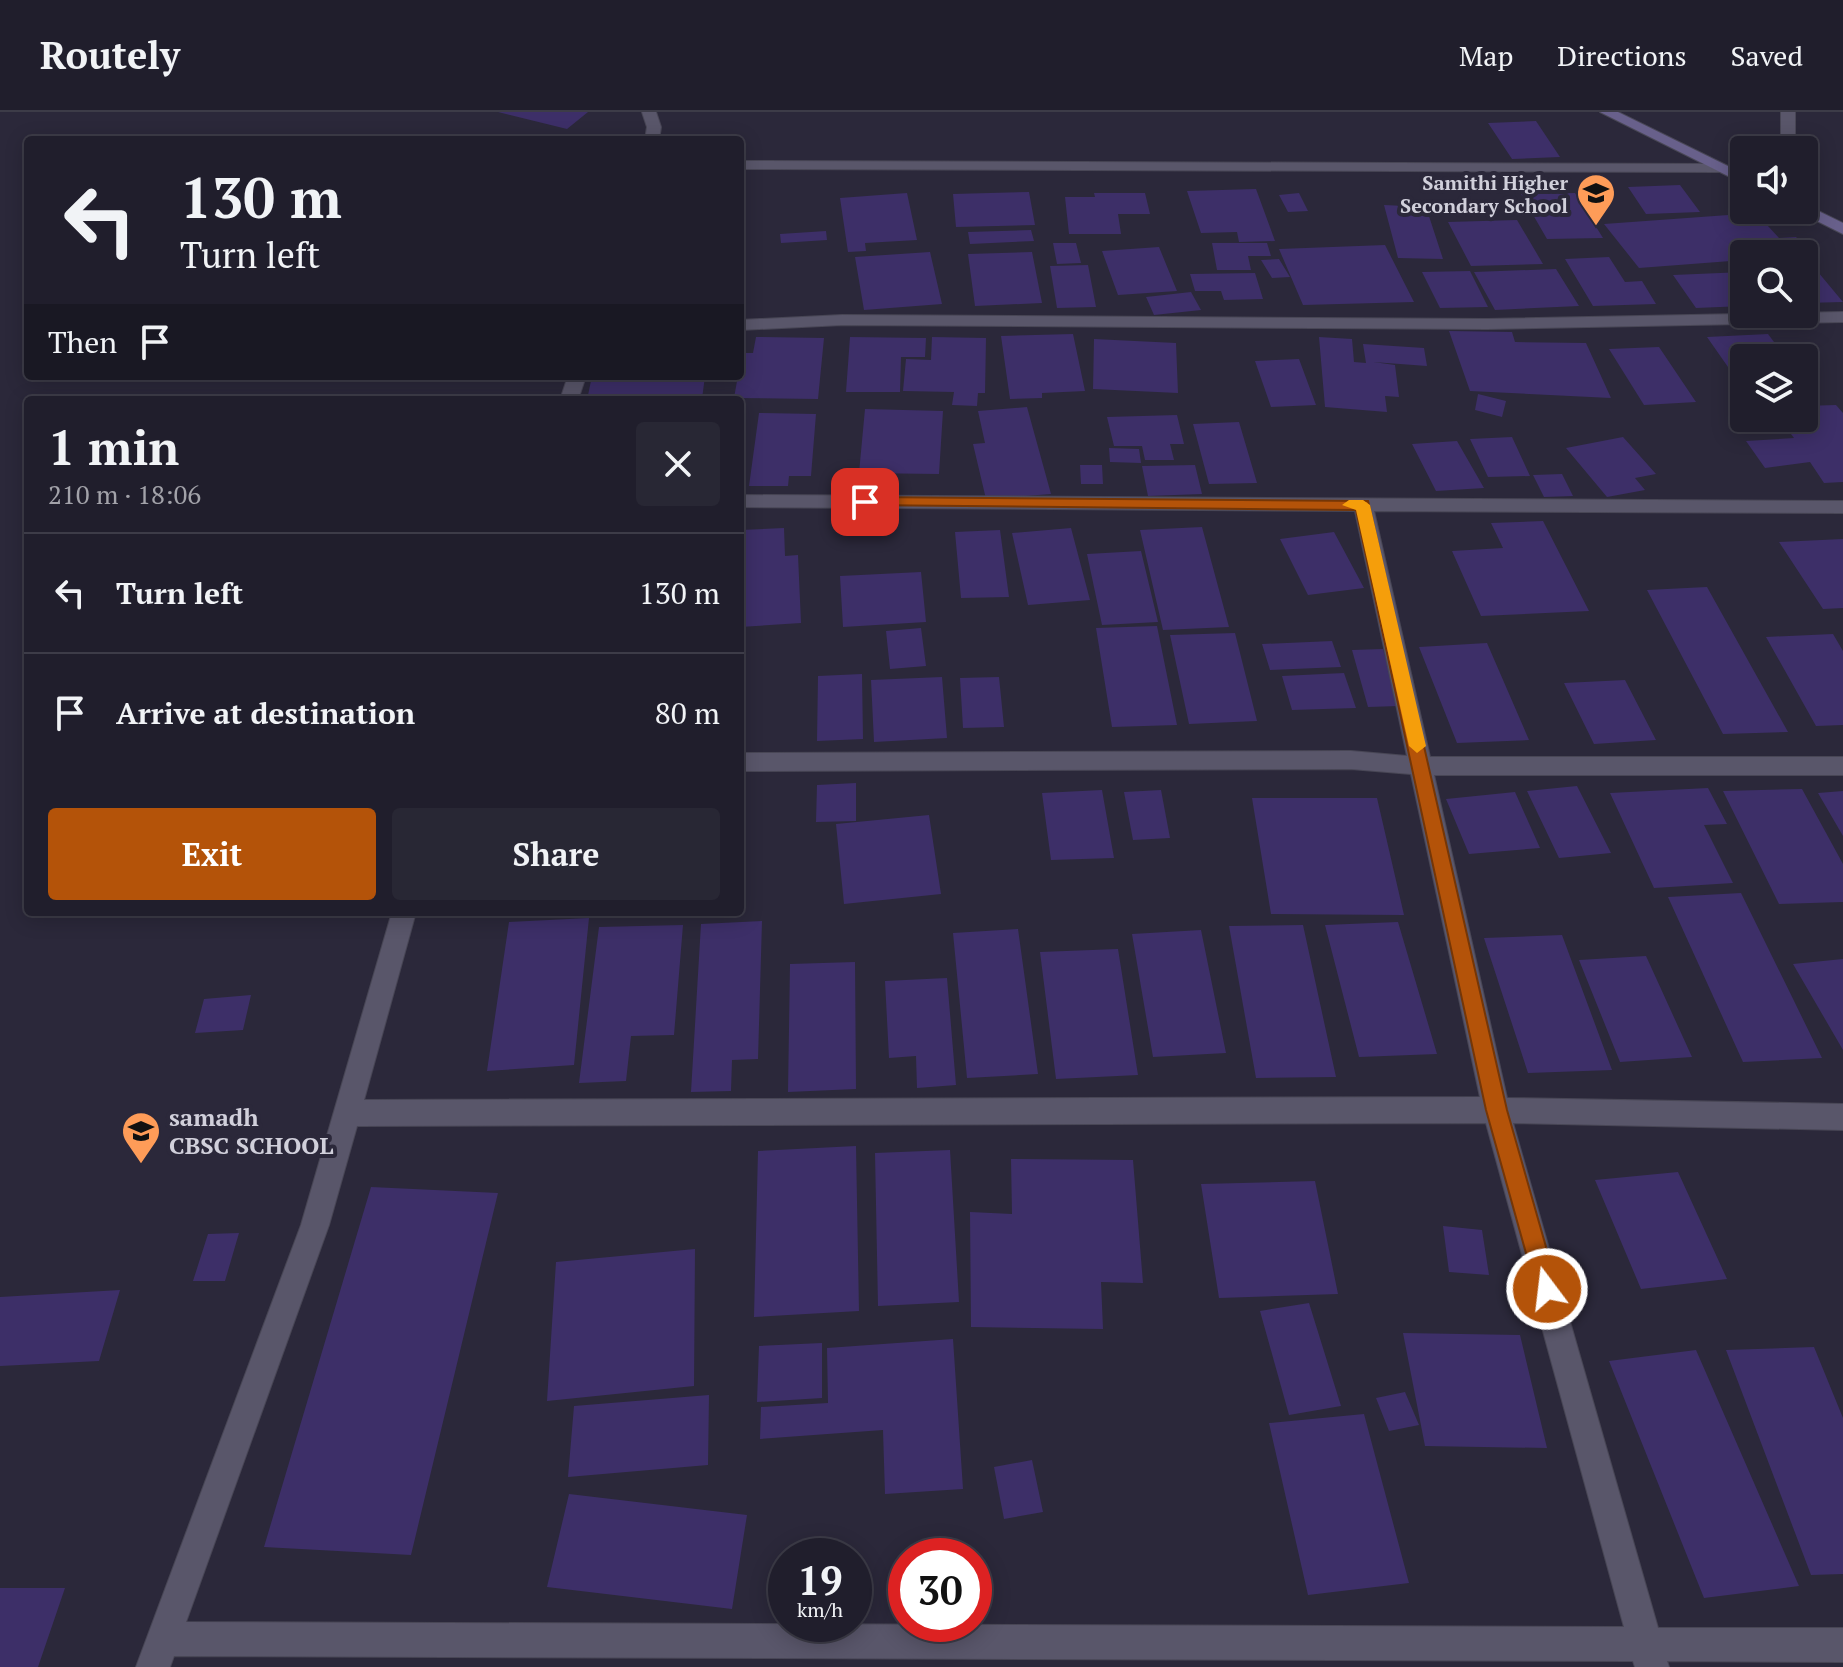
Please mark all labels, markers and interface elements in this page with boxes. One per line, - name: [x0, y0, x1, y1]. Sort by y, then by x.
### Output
- text: Routely: [40, 30, 180, 80]
- text: Map: [1459, 37, 1513, 74]
- text: Directions: [1557, 37, 1687, 74]
- text: Saved: [1731, 37, 1803, 74]
- map controls: [1730, 136, 1818, 432]
- button: sound: [1730, 136, 1818, 224]
- text: 130 m: [180, 160, 342, 234]
- icon: left: [48, 168, 152, 272]
- place label: Samithi Higher Secondary School: [1400, 169, 1568, 219]
- school or university icon: Samithi Higher Secondary School: [1575, 172, 1617, 227]
- text: Turn left: [180, 231, 320, 278]
- button: search: [1730, 240, 1818, 328]
- icon: arrive: [133, 320, 177, 364]
- text: Then: [48, 322, 117, 362]
- button: layers: [1730, 344, 1818, 432]
- text: 1 min: [48, 415, 179, 479]
- button: close: [636, 422, 720, 506]
- pin: [831, 468, 899, 536]
- text: 210 m · 18:06: [48, 477, 201, 511]
- icon: arrive: [843, 480, 887, 524]
- icon: left: [48, 571, 92, 615]
- text: Turn left: [116, 573, 243, 613]
- text: 130 m: [639, 573, 720, 613]
- icon: arrive: [48, 691, 92, 735]
- text: Arrive at destination: [116, 693, 415, 733]
- text: 80 m: [655, 693, 720, 733]
- button: Exit: [48, 808, 376, 900]
- button: Share: [392, 808, 720, 900]
- place label: samadh CBSC SCHOOL: [169, 1101, 333, 1161]
- school or university icon: samadh CBSC SCHOOL: [120, 1110, 162, 1165]
- position arrow: [1505, 1247, 1589, 1331]
- speed limit sign: 30: [888, 1538, 992, 1642]
- text: 19: [797, 1553, 843, 1606]
- text: km/h: [797, 1596, 843, 1623]

